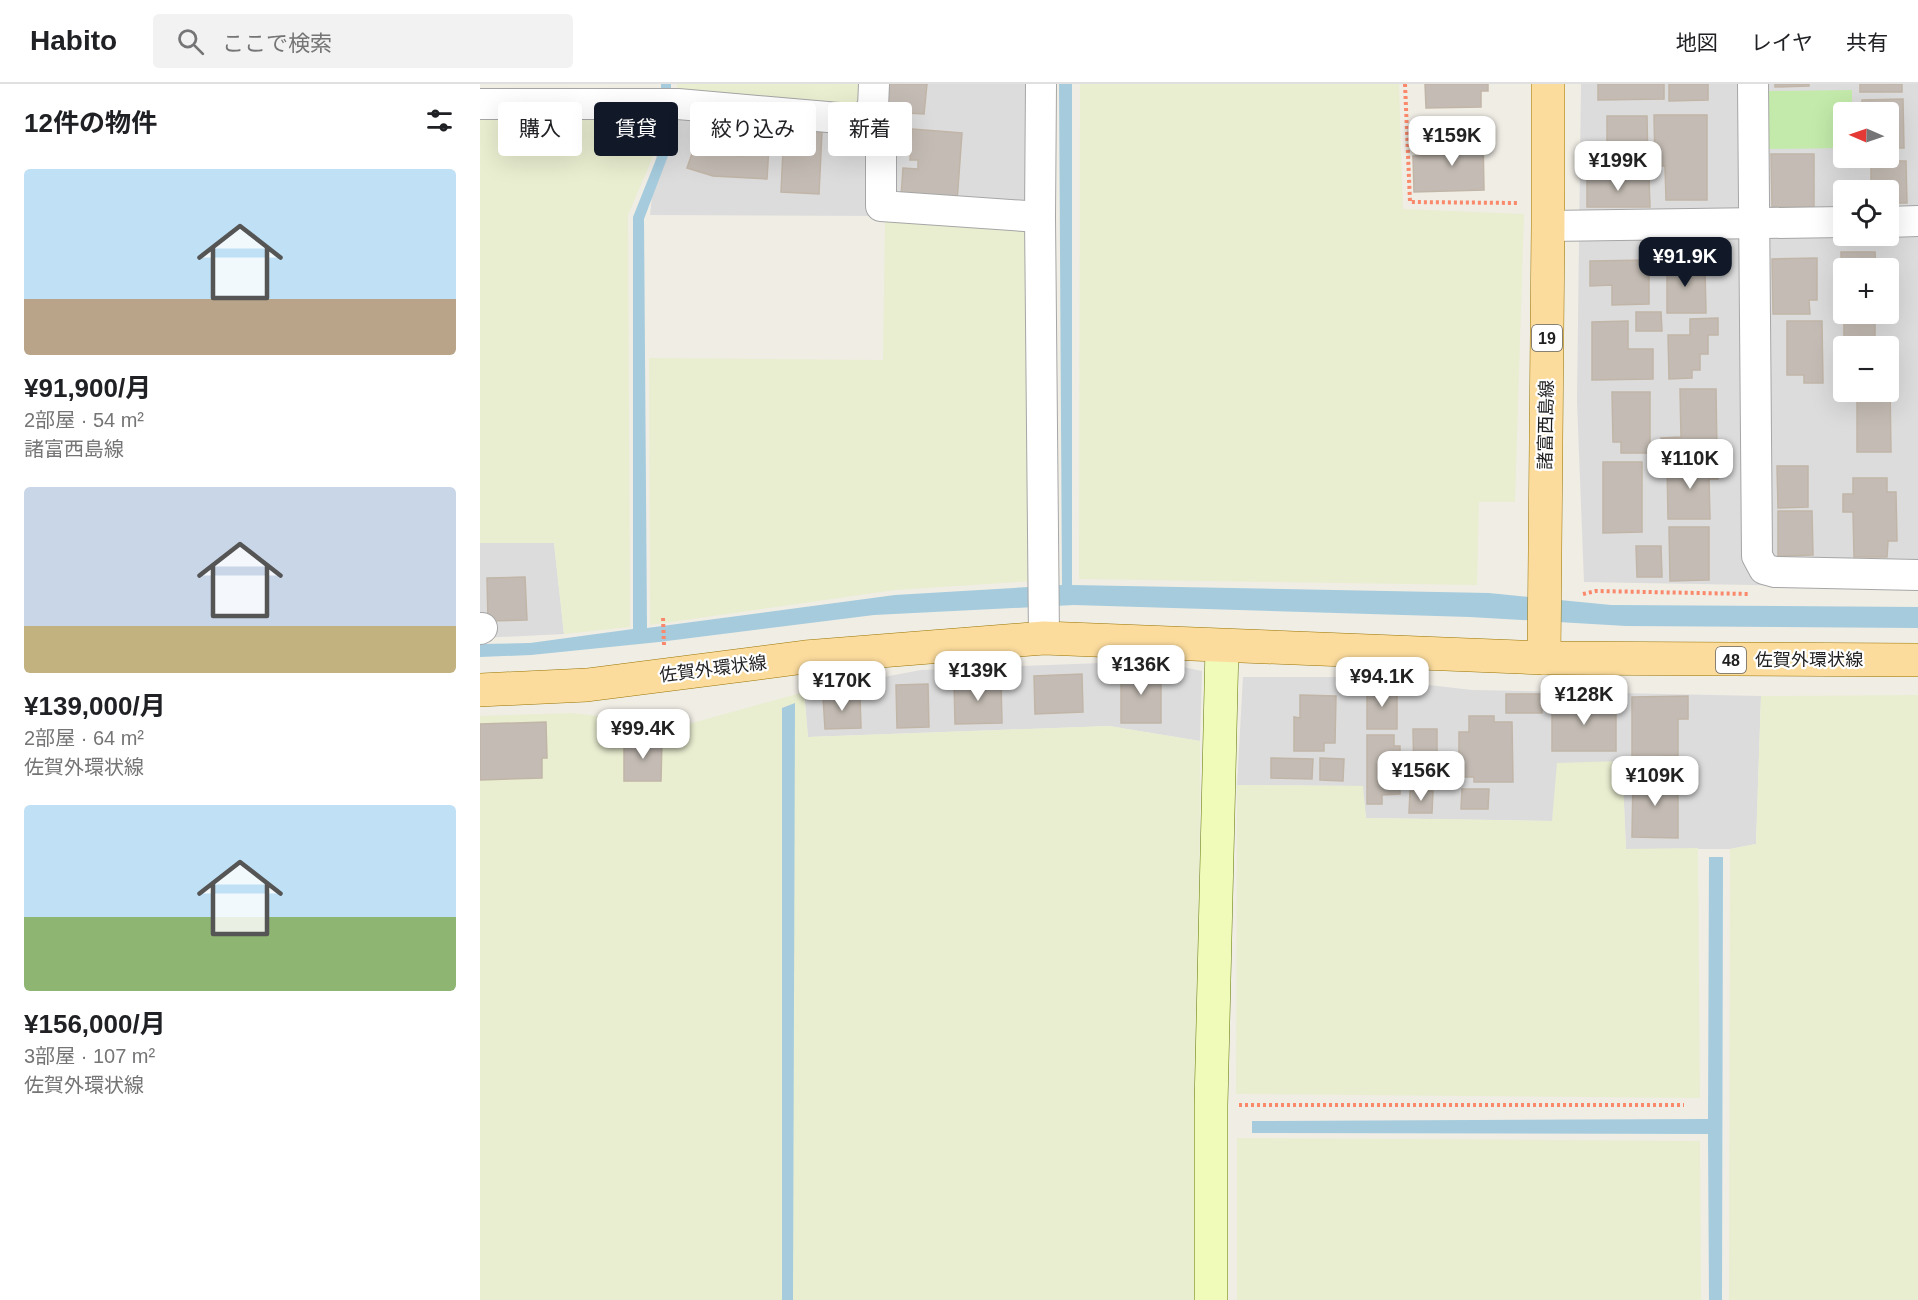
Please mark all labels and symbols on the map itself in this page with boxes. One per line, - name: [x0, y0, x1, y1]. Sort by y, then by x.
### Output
- north arrow: [1833, 102, 1899, 168]
- pin: ¥159K: [1410, 116, 1494, 167]
- pin: ¥199K: [1576, 141, 1660, 192]
- pin: ¥91.9K: [1636, 237, 1734, 288]
- road number: 19: [1532, 325, 1562, 351]
- street label: 諸富西島線: [1535, 380, 1557, 470]
- pin: ¥110K: [1648, 439, 1732, 490]
- pin: ¥136K: [1099, 645, 1183, 696]
- road number: 48: [1716, 647, 1746, 673]
- street label: 佐賀外環状線: [1755, 650, 1863, 670]
- pin: ¥139K: [936, 651, 1020, 702]
- street label: 佐賀外環状線: [658, 652, 768, 686]
- pin: ¥94.1K: [1333, 657, 1431, 708]
- pin: ¥170K: [800, 661, 884, 712]
- pin: ¥128K: [1542, 675, 1626, 726]
- pin: ¥99.4K: [594, 709, 692, 760]
- pin: ¥156K: [1379, 751, 1463, 802]
- pin: ¥109K: [1613, 756, 1697, 807]

